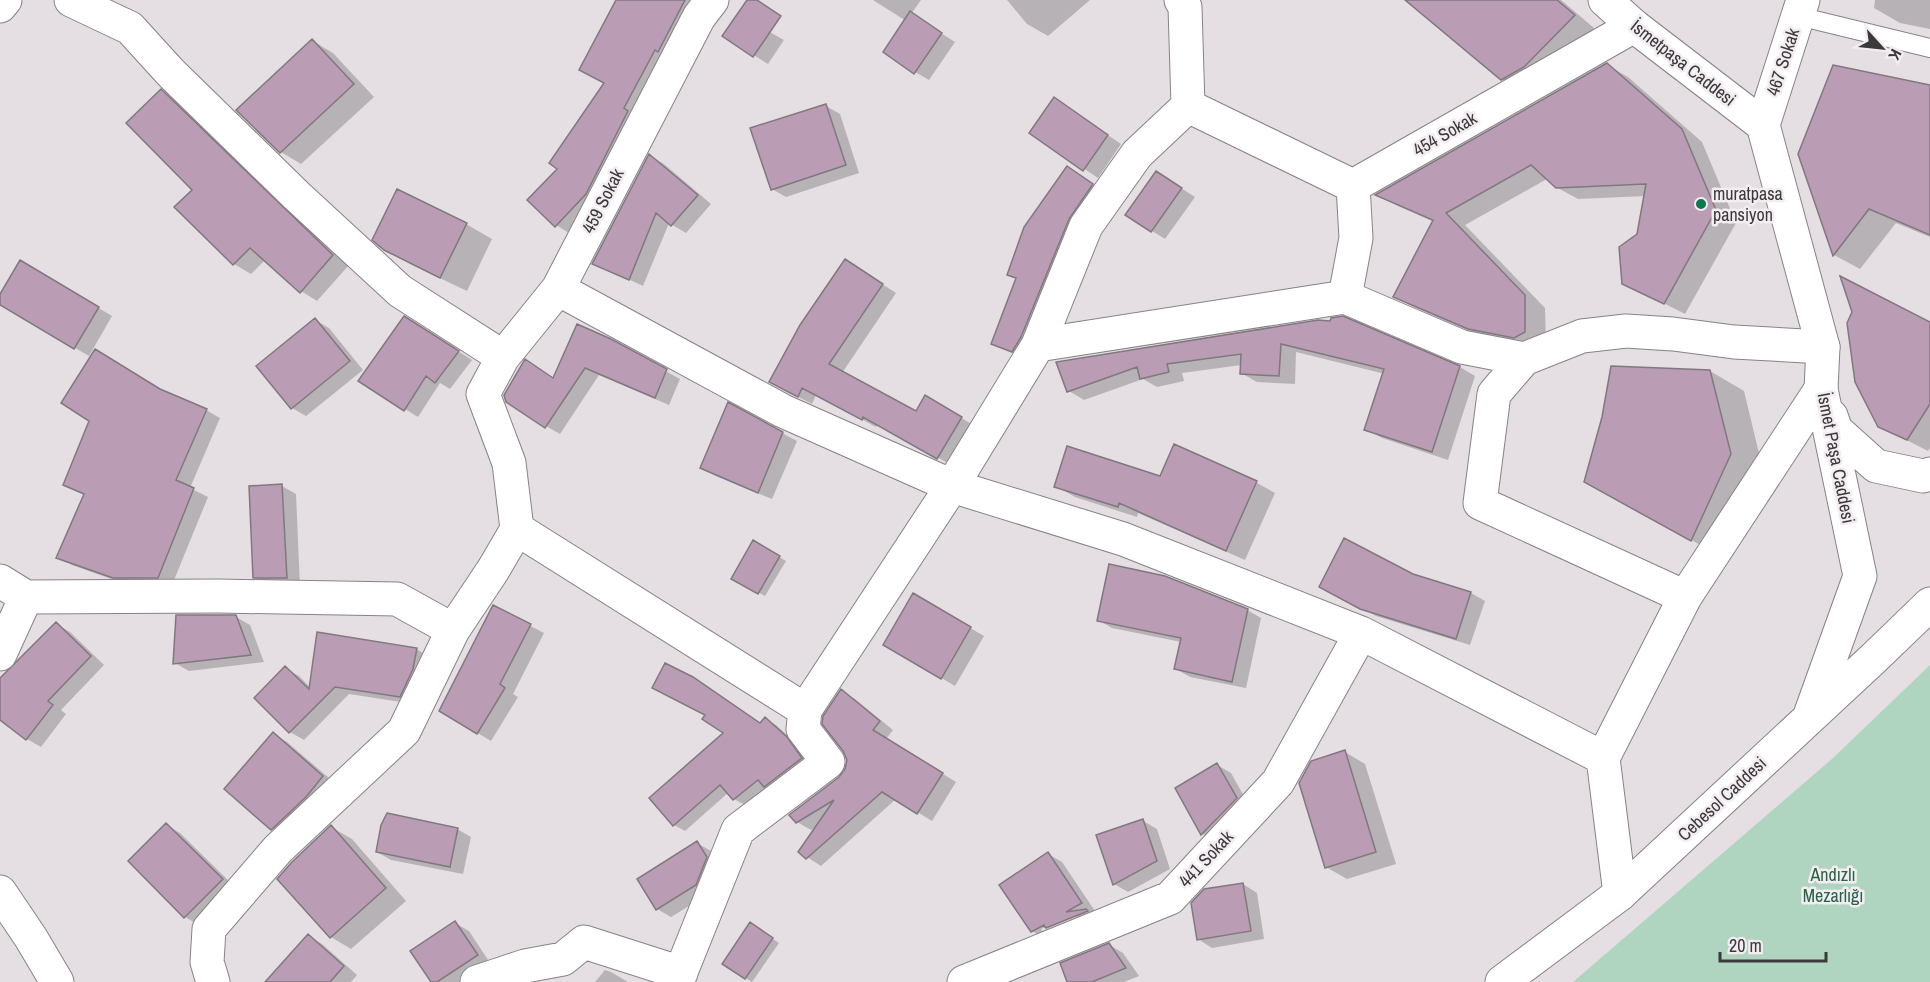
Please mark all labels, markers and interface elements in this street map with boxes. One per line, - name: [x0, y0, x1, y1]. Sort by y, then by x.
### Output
- street label: İsmetpaşa Caddesi: [1626, 14, 1741, 112]
- north arrow: [1852, 18, 1912, 78]
- street label: 467 Sokak: [1760, 24, 1805, 99]
- text: K: [1883, 46, 1907, 64]
- street label: 454 Sokak: [1408, 105, 1482, 162]
- street label: 459 Sokak: [576, 163, 630, 238]
- place label: muratpasa pansiyon: [1713, 181, 1783, 227]
- marker: muratpasa pansiyon: [1694, 197, 1708, 211]
- street label: İsmet Paşa Caddesi: [1812, 390, 1861, 526]
- street label: Cebesol Caddesi: [1672, 751, 1772, 846]
- street label: 441 Sokak: [1173, 824, 1239, 893]
- park label: Andızlı Mezarlığı: [1803, 862, 1863, 908]
- scale bar: [1720, 925, 1826, 963]
- text: 20 m: [1729, 933, 1762, 958]

